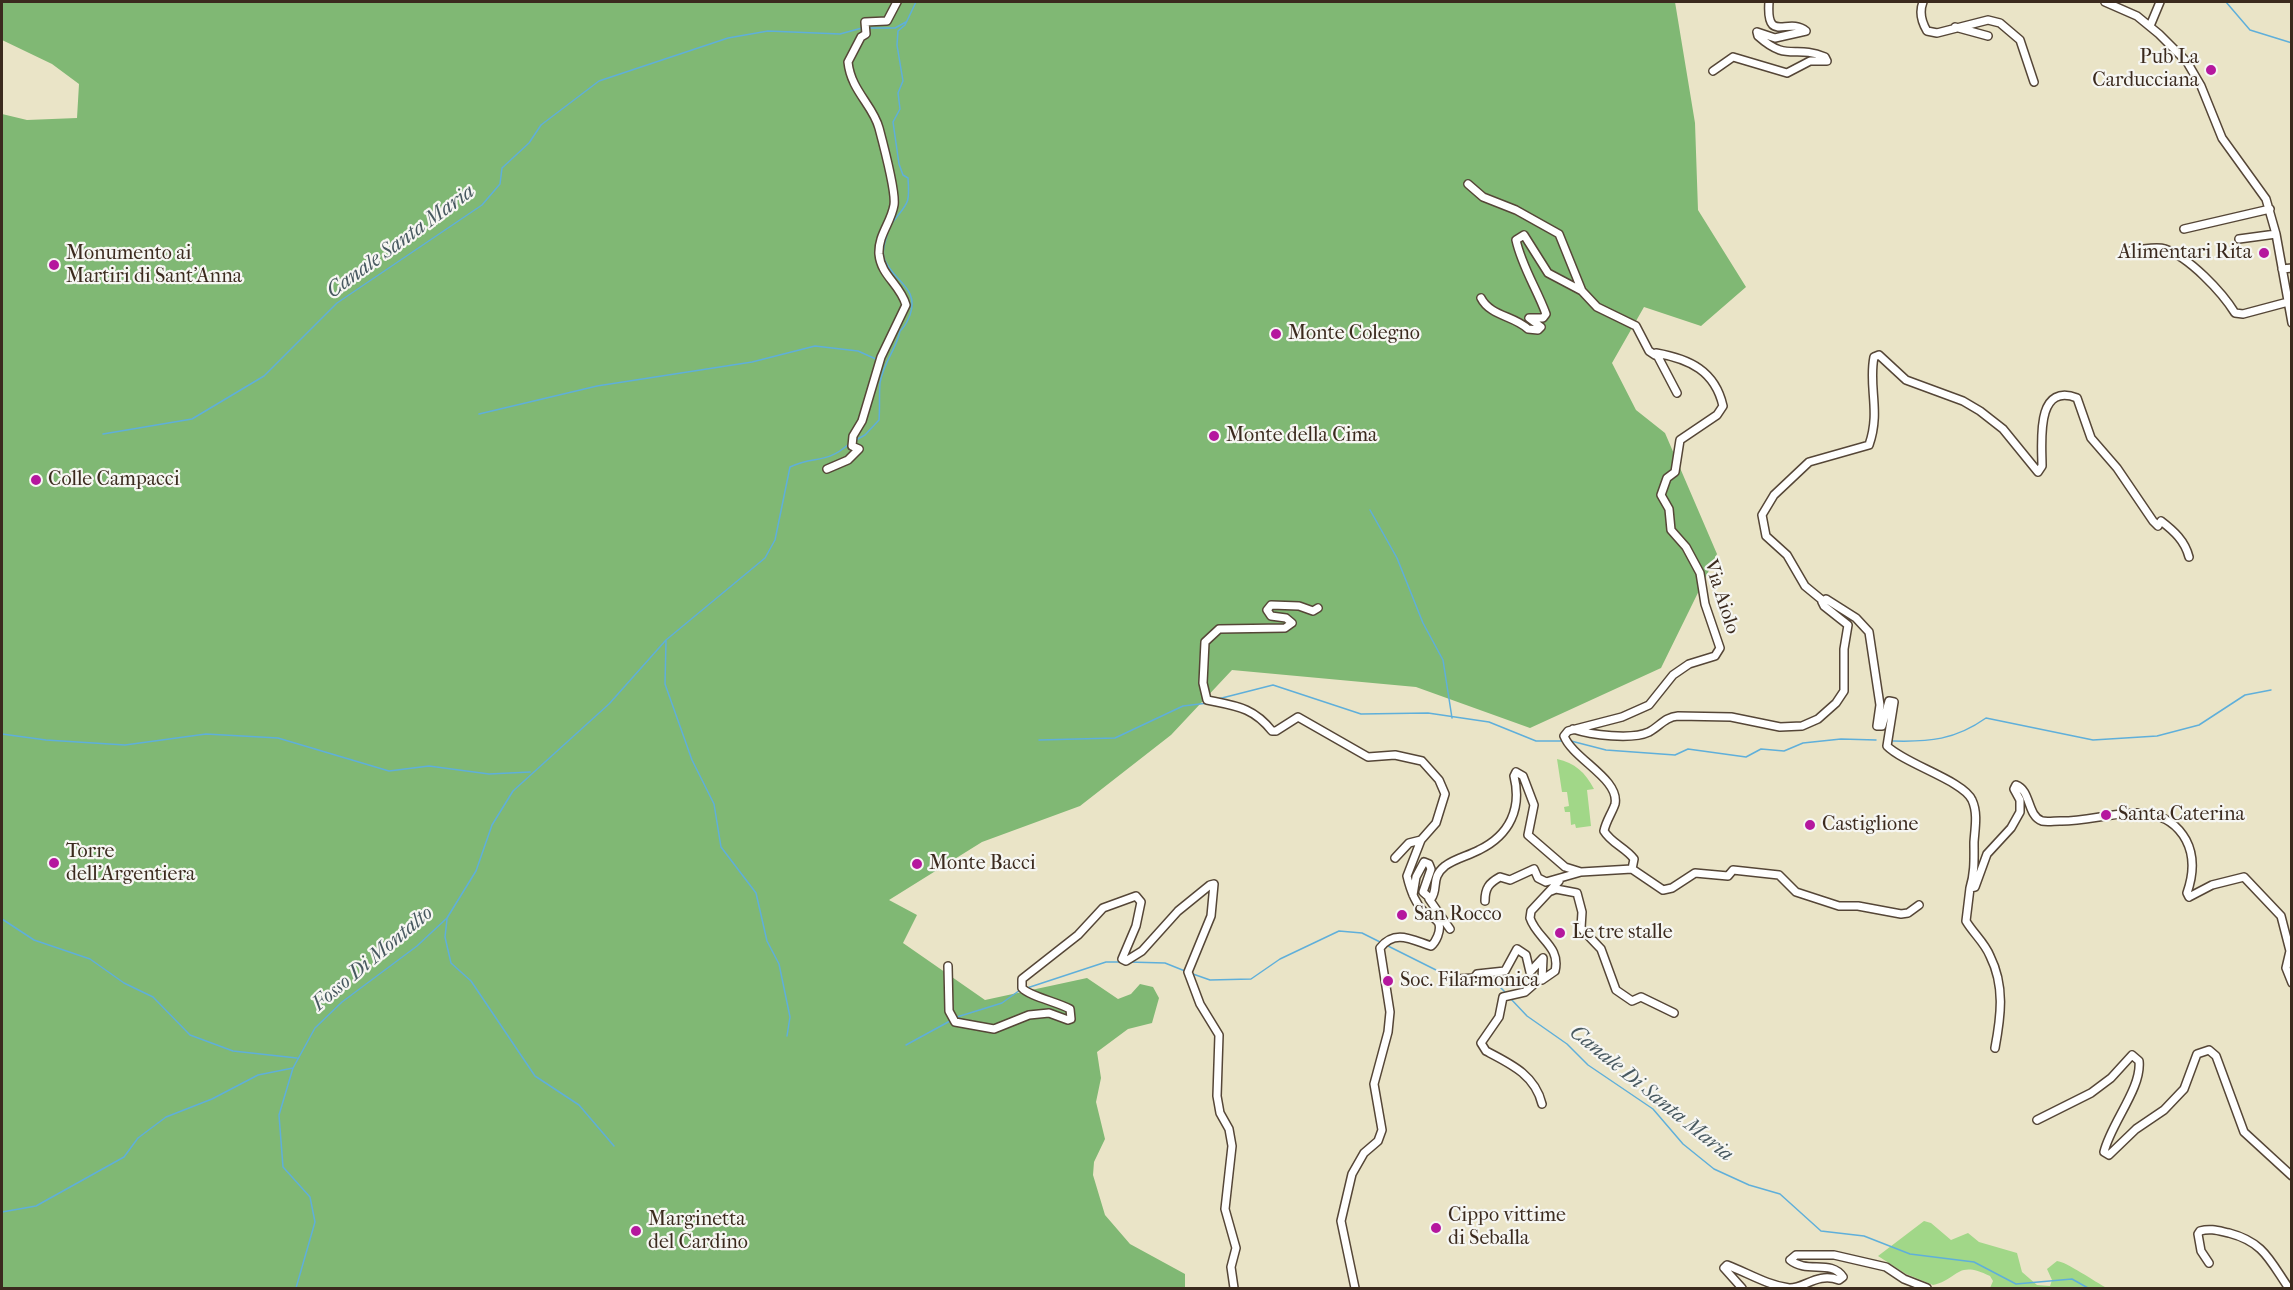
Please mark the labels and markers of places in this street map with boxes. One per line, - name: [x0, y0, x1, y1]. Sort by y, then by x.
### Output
- place label: Pub La Carducciana: [2092, 46, 2199, 93]
- marker: Pub La Carducciana: [2204, 63, 2218, 77]
- place label: Alimentari Rita: [2118, 241, 2252, 265]
- place label: Monumento ai Martiri di Sant'Anna: [66, 242, 242, 289]
- marker: Alimentari Rita: [2257, 246, 2271, 260]
- marker: Monumento ai Martiri di Sant'Anna: [47, 258, 61, 272]
- place label: Monte Colegno: [1288, 322, 1420, 346]
- marker: Monte Colegno: [1269, 327, 1283, 341]
- place label: Monte della Cima: [1226, 424, 1377, 448]
- marker: Monte della Cima: [1207, 429, 1221, 443]
- place label: Colle Campacci: [48, 468, 180, 492]
- marker: Colle Campacci: [29, 473, 43, 487]
- place label: Santa Caterina: [2118, 803, 2245, 827]
- marker: Santa Caterina: [2099, 808, 2113, 822]
- place label: Castiglione: [1822, 813, 1918, 837]
- marker: Castiglione: [1803, 818, 1817, 832]
- place label: Torre dell'Argentiera: [66, 840, 195, 887]
- place label: Monte Bacci: [929, 852, 1036, 876]
- marker: Torre dell'Argentiera: [47, 856, 61, 870]
- marker: Monte Bacci: [910, 857, 924, 871]
- place label: San Rocco: [1414, 903, 1502, 927]
- marker: San Rocco: [1395, 908, 1409, 922]
- place label: Le tre stalle: [1572, 921, 1673, 945]
- marker: Le tre stalle: [1553, 926, 1567, 940]
- place label: Soc. Filarmonica: [1400, 969, 1539, 993]
- marker: Soc. Filarmonica: [1381, 974, 1395, 988]
- place label: Cippo vittime di Seballa: [1448, 1204, 1566, 1251]
- place label: Marginetta del Cardino: [648, 1208, 748, 1255]
- marker: Cippo vittime di Seballa: [1429, 1221, 1443, 1235]
- marker: Marginetta del Cardino: [629, 1224, 643, 1238]

